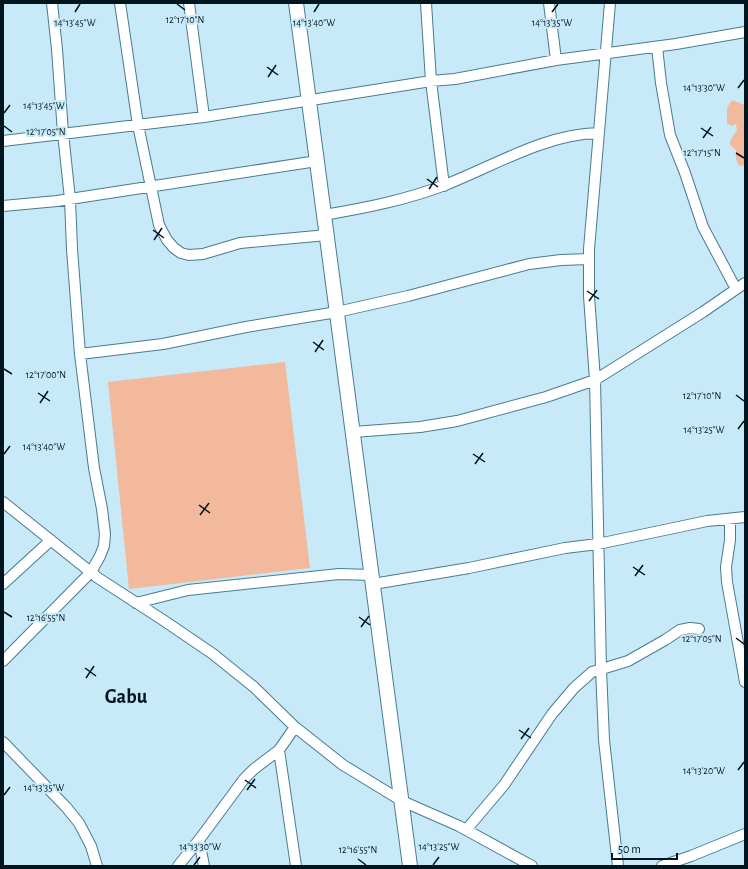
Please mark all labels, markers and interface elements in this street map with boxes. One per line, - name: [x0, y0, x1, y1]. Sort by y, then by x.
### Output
- text: 12°17'10"N: [166, 15, 204, 25]
- text: 14°13'45"W: [54, 18, 96, 28]
- text: 14°13'40"W: [293, 18, 335, 28]
- text: 14°13'35"W: [532, 18, 572, 28]
- text: 14°13'30"W: [683, 83, 725, 93]
- text: 14°13'45"W: [23, 101, 65, 111]
- text: 12°17'05"N: [26, 127, 66, 137]
- text: 12°17'15"N: [683, 148, 721, 158]
- text: 12°17'00"N: [26, 370, 66, 380]
- text: 12°17'10"N: [683, 391, 721, 401]
- text: 14°13'25"W: [684, 425, 725, 435]
- text: 14°13'40"W: [23, 442, 65, 452]
- text: 12°16'55"N: [27, 613, 65, 623]
- text: 12°17'05"N: [682, 634, 722, 644]
- district label: Gabu: [105, 687, 148, 707]
- text: 14°13'20"W: [683, 766, 725, 776]
- text: 14°13'35"W: [24, 783, 64, 793]
- scale bar: [612, 835, 677, 861]
- text: 14°13'30"W: [179, 842, 221, 852]
- text: 14°13'25"W: [419, 842, 460, 852]
- text: 50 m: [618, 843, 641, 855]
- text: 12°16'55"N: [339, 845, 377, 855]

